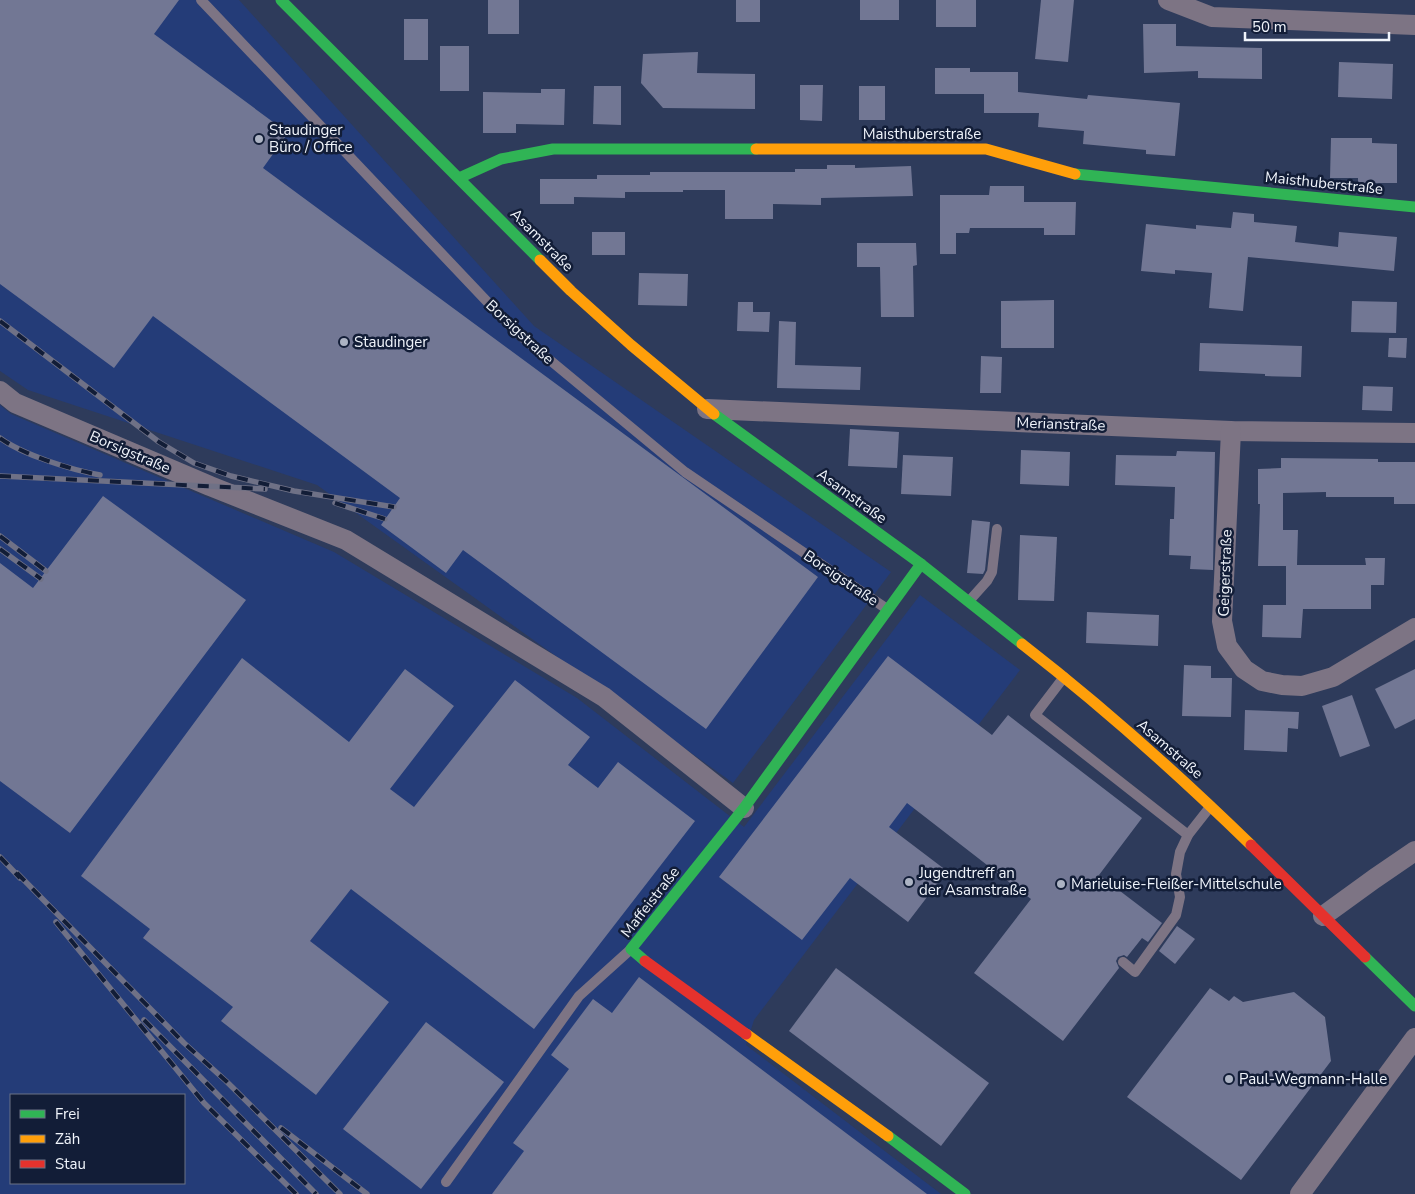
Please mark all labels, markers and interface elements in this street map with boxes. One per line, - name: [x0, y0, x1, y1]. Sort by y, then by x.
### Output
- scale bar: [1245, 10, 1389, 42]
- text: 50 m: [1252, 17, 1287, 37]
- place label: Staudinger Büro / Office: [269, 120, 353, 157]
- street label: Maisthuberstraße: [863, 124, 981, 144]
- marker: Staudinger Büro / Office: [253, 133, 265, 145]
- street label: Maisthuberstraße: [1264, 167, 1384, 199]
- street label: Asamstraße: [506, 204, 578, 276]
- street label: Borsigstraße: [482, 295, 558, 369]
- place label: Staudinger: [354, 332, 428, 352]
- marker: Staudinger: [338, 336, 350, 348]
- street label: Merianstraße: [1016, 412, 1106, 436]
- street label: Borsigstraße: [86, 426, 174, 478]
- street label: Asamstraße: [813, 464, 891, 528]
- street label: Geigerstraße: [1213, 529, 1237, 617]
- street label: Borsigstraße: [800, 546, 882, 610]
- street label: Asamstraße: [1133, 715, 1207, 783]
- street label: Maffeistraße: [616, 862, 684, 941]
- place label: Jugendtreff an der Asamstraße: [918, 863, 1027, 900]
- place label: Marieluise-Fleißer-Mittelschule: [1071, 874, 1282, 894]
- marker: Jugendtreff an der Asamstraße: [903, 876, 915, 888]
- marker: Marieluise-Fleißer-Mittelschule: [1055, 878, 1067, 890]
- place label: Paul-Wegmann-Halle: [1239, 1069, 1387, 1089]
- marker: Paul-Wegmann-Halle: [1223, 1073, 1235, 1085]
- legend: [10, 1094, 185, 1184]
- text: Frei: [55, 1104, 80, 1124]
- text: Zäh: [55, 1129, 80, 1149]
- text: Stau: [55, 1154, 86, 1174]

